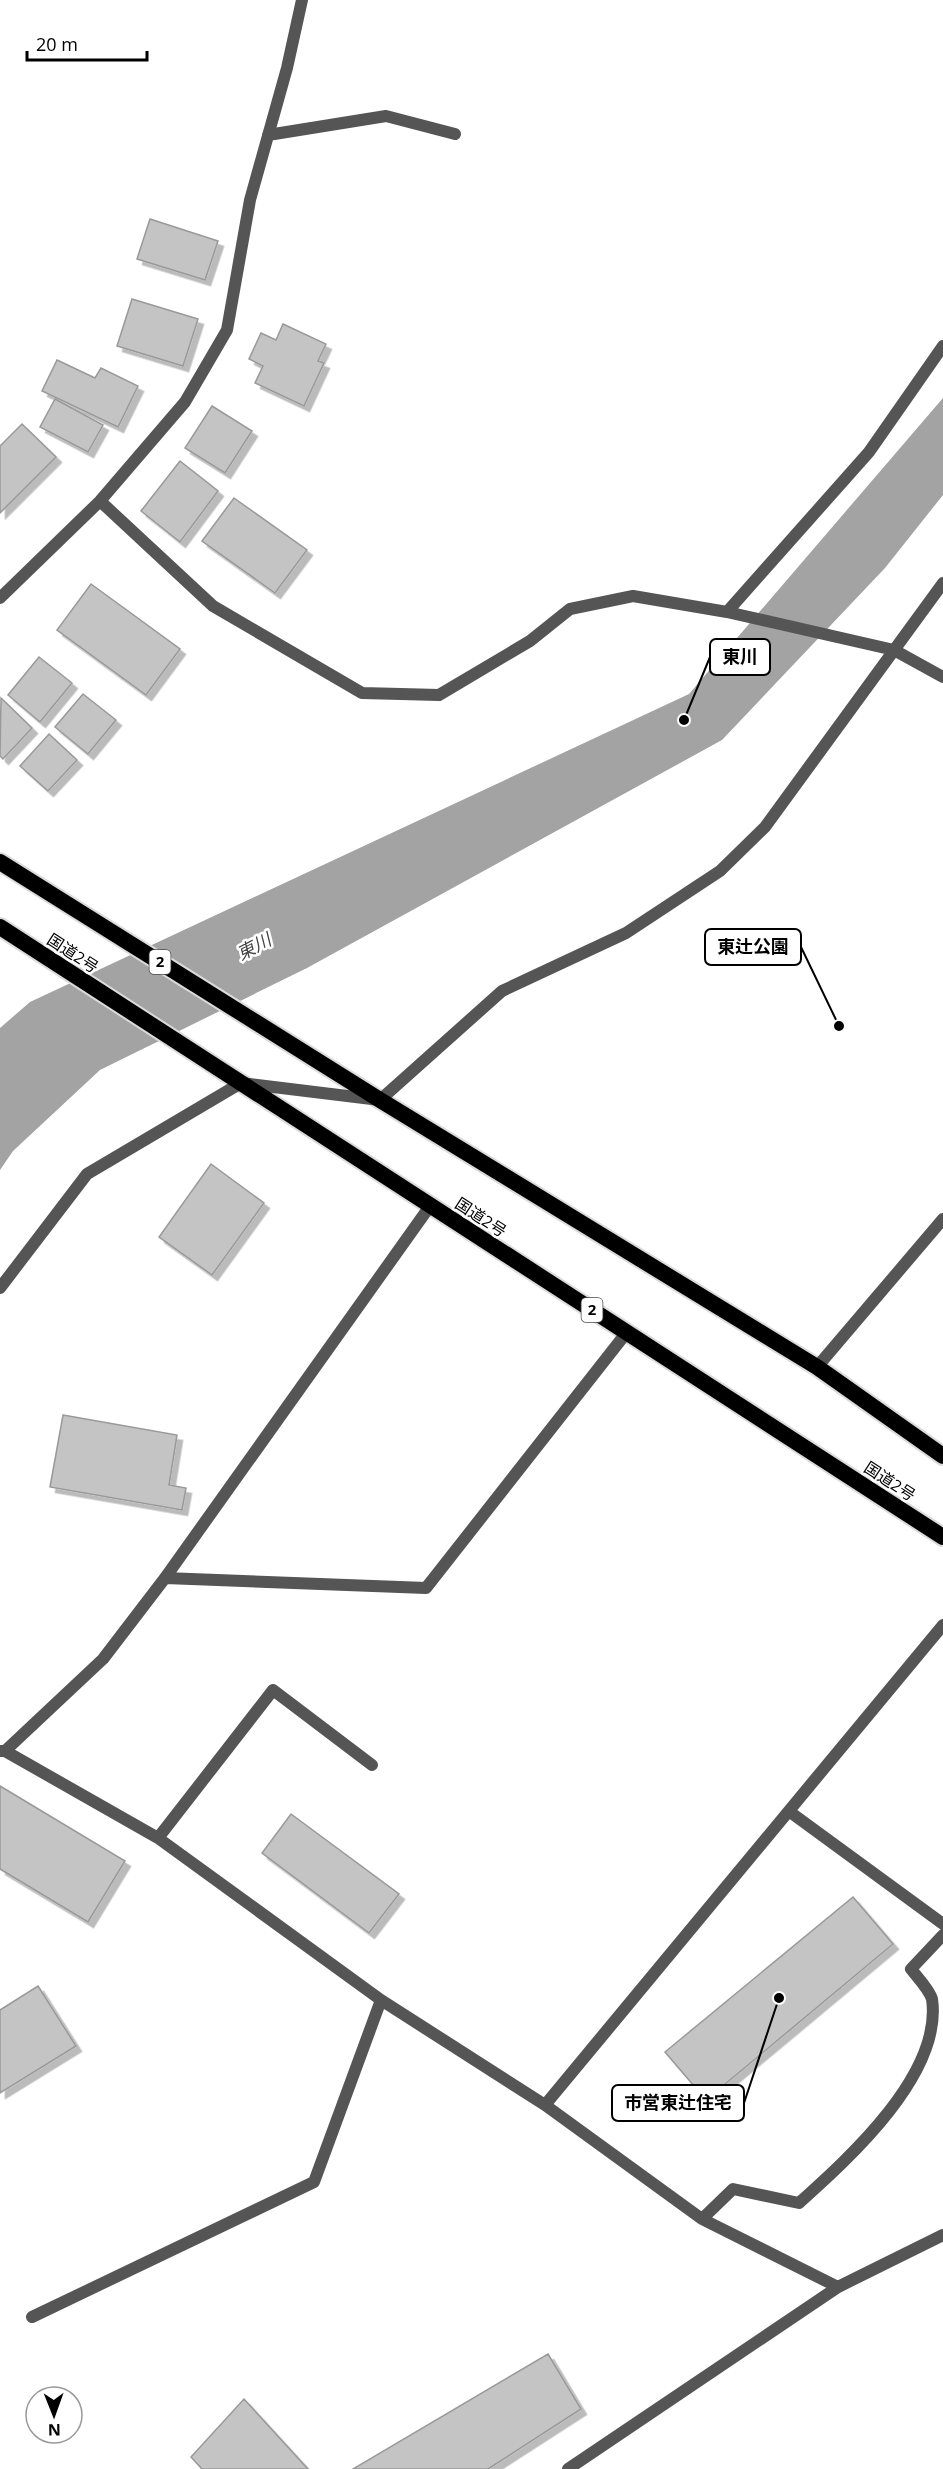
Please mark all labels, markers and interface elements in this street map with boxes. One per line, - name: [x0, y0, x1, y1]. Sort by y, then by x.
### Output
- scale bar: [27, 24, 147, 62]
- text: 20 m: [36, 32, 78, 56]
- callout: 東川: [710, 639, 770, 675]
- text: 東川: [722, 644, 758, 668]
- water label: 東川: [232, 926, 277, 965]
- street label: 国道2号: [43, 928, 103, 978]
- callout: 東辻公園: [705, 929, 801, 965]
- text: 東辻公園: [717, 934, 789, 958]
- road number: 2: [150, 950, 170, 974]
- street label: 国道2号: [451, 1192, 511, 1242]
- road number: 2: [582, 1298, 602, 1322]
- street label: 国道2号: [860, 1456, 920, 1506]
- callout: 市営東辻住宅: [612, 2085, 744, 2121]
- text: 市営東辻住宅: [624, 2090, 732, 2114]
- north arrow: [24, 2385, 84, 2445]
- text: N: [48, 2419, 61, 2441]

